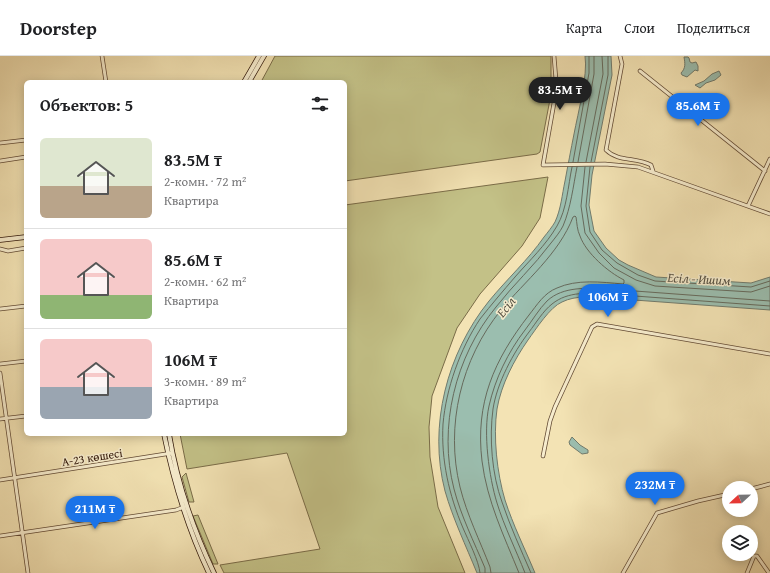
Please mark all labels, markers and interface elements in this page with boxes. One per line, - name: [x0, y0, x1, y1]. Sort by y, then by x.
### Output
- text: Doorstep: [20, 14, 97, 42]
- text: Карта: [566, 18, 602, 38]
- text: Слои: [624, 18, 655, 38]
- text: Поделиться: [677, 18, 750, 38]
- pin: 83.5M ₸: [523, 77, 597, 111]
- text: 83.5M ₸: [538, 80, 582, 99]
- text: Объектов: 5: [40, 92, 133, 117]
- icon: filters: [309, 93, 331, 115]
- pin: 85.6M ₸: [661, 93, 735, 127]
- text: 85.6M ₸: [676, 96, 720, 115]
- text: 83.5M ₸: [164, 147, 222, 172]
- icon: home: [72, 154, 120, 202]
- text: 2-комн. · 72 m²: [164, 172, 246, 191]
- text: Квартира: [164, 191, 219, 210]
- text: 85.6M ₸: [164, 247, 222, 272]
- icon: home: [72, 255, 120, 303]
- water label: Есіл - Ишим: [666, 268, 732, 290]
- text: 2-комн. · 62 m²: [164, 272, 246, 291]
- pin: 106M ₸: [575, 284, 641, 318]
- text: 106M ₸: [588, 287, 628, 306]
- text: Квартира: [164, 291, 219, 310]
- water label: Есіл: [491, 292, 520, 322]
- text: 106M ₸: [164, 347, 218, 372]
- icon: home: [72, 355, 120, 403]
- text: 3-комн. · 89 m²: [164, 372, 246, 391]
- text: Квартира: [164, 391, 219, 410]
- street label: А-23 көшесі: [60, 444, 124, 470]
- pin: 232M ₸: [622, 472, 688, 506]
- text: 232M ₸: [635, 475, 675, 494]
- north arrow: [722, 481, 758, 517]
- map controls: [722, 481, 758, 561]
- pin: 211M ₸: [62, 496, 128, 530]
- text: 211M ₸: [75, 499, 115, 518]
- button: layers: [722, 525, 758, 561]

